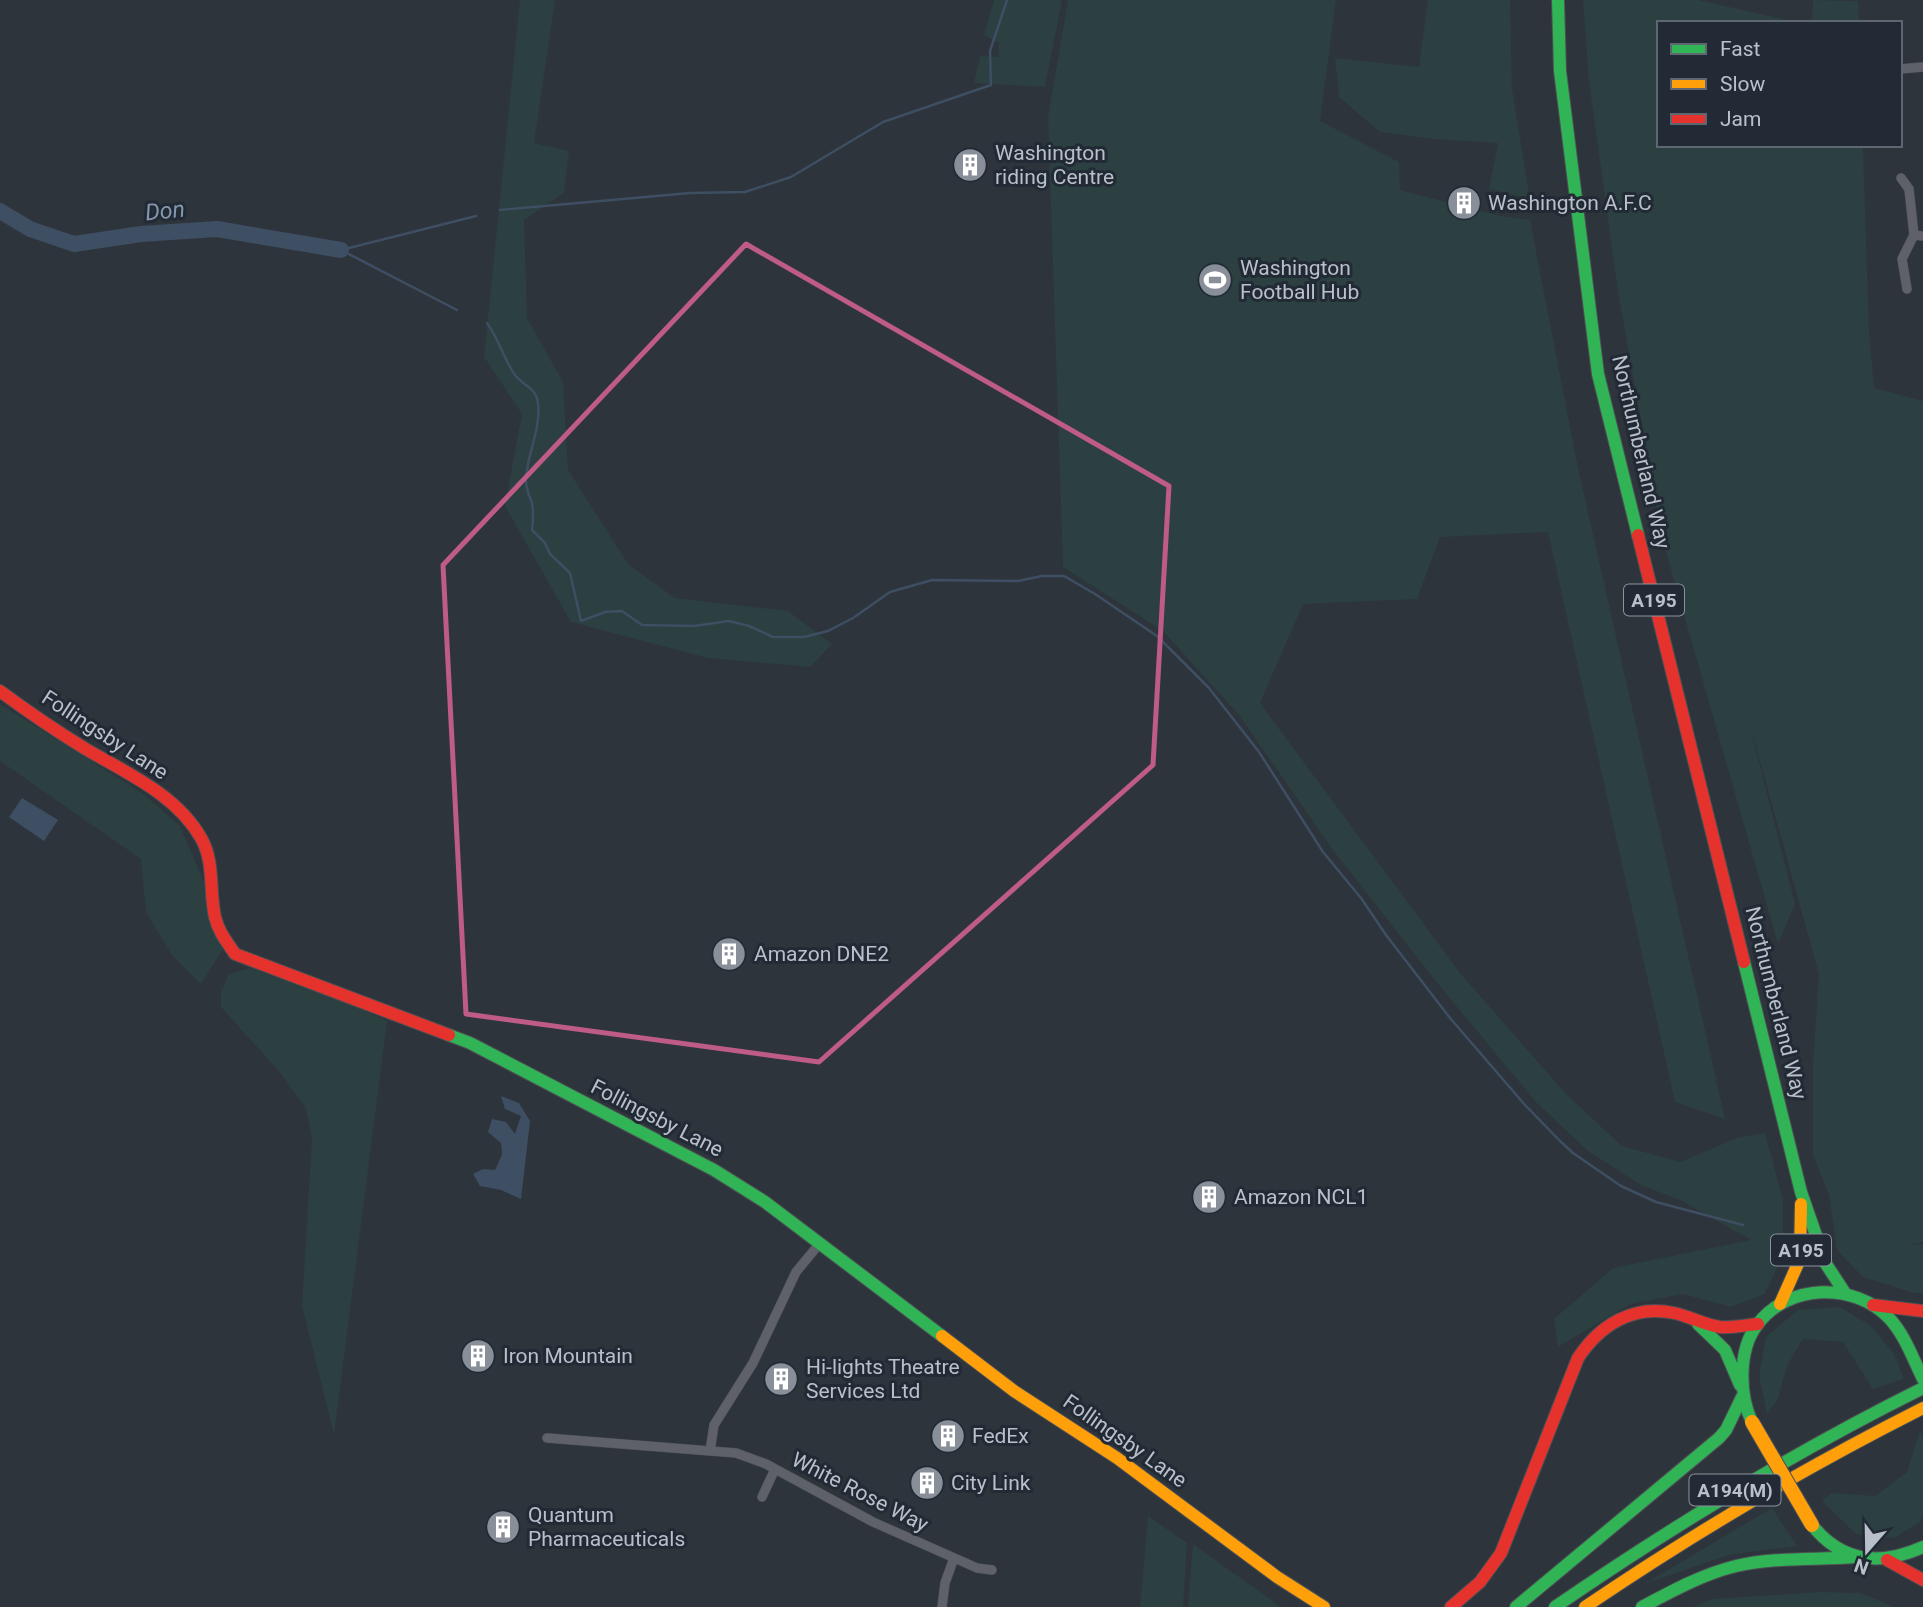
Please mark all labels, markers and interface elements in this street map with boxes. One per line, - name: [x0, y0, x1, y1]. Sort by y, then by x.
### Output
- legend: [1657, 21, 1902, 147]
- text: Fast: [1720, 37, 1761, 61]
- text: Slow: [1720, 72, 1766, 96]
- text: Jam: [1720, 107, 1761, 131]
- place label: Washington riding Centre: [995, 141, 1114, 189]
- building icon: Washington riding Centre: [951, 146, 989, 184]
- building icon: Washington A.F.C: [1445, 184, 1483, 222]
- place label: Washington A.F.C: [1488, 191, 1652, 215]
- water label: Don: [144, 195, 186, 227]
- place label: Washington Football Hub: [1240, 256, 1359, 304]
- sports icon: Washington Football Hub: [1196, 261, 1234, 299]
- street label: Northumberland Way: [1607, 353, 1675, 551]
- road number: A195: [1624, 584, 1684, 615]
- street label: Follingsby Lane: [38, 685, 172, 785]
- street label: Northumberland Way: [1740, 904, 1812, 1102]
- building icon: Amazon DNE2: [710, 935, 748, 973]
- place label: Amazon DNE2: [754, 942, 889, 966]
- street label: Follingsby Lane: [587, 1074, 727, 1162]
- building icon: Amazon NCL1: [1190, 1178, 1228, 1216]
- place label: Amazon NCL1: [1234, 1185, 1368, 1209]
- road number: A195: [1771, 1234, 1831, 1266]
- building icon: Iron Mountain: [459, 1337, 497, 1375]
- place label: Iron Mountain: [503, 1344, 633, 1368]
- place label: Hi-lights Theatre Services Ltd: [806, 1355, 960, 1403]
- building icon: Hi-lights Theatre Services Ltd: [762, 1360, 800, 1398]
- street label: Follingsby Lane: [1059, 1390, 1191, 1492]
- building icon: FedEx: [929, 1417, 967, 1455]
- place label: FedEx: [972, 1424, 1029, 1448]
- street label: White Rose Way: [788, 1447, 932, 1537]
- building icon: City Link: [908, 1464, 946, 1502]
- place label: City Link: [951, 1471, 1031, 1495]
- road number: A194(M): [1690, 1474, 1780, 1506]
- place label: Quantum Pharmaceuticals: [528, 1503, 685, 1551]
- building icon: Quantum Pharmaceuticals: [484, 1508, 522, 1546]
- north arrow: [1832, 1516, 1902, 1586]
- text: N: [1851, 1553, 1872, 1580]

